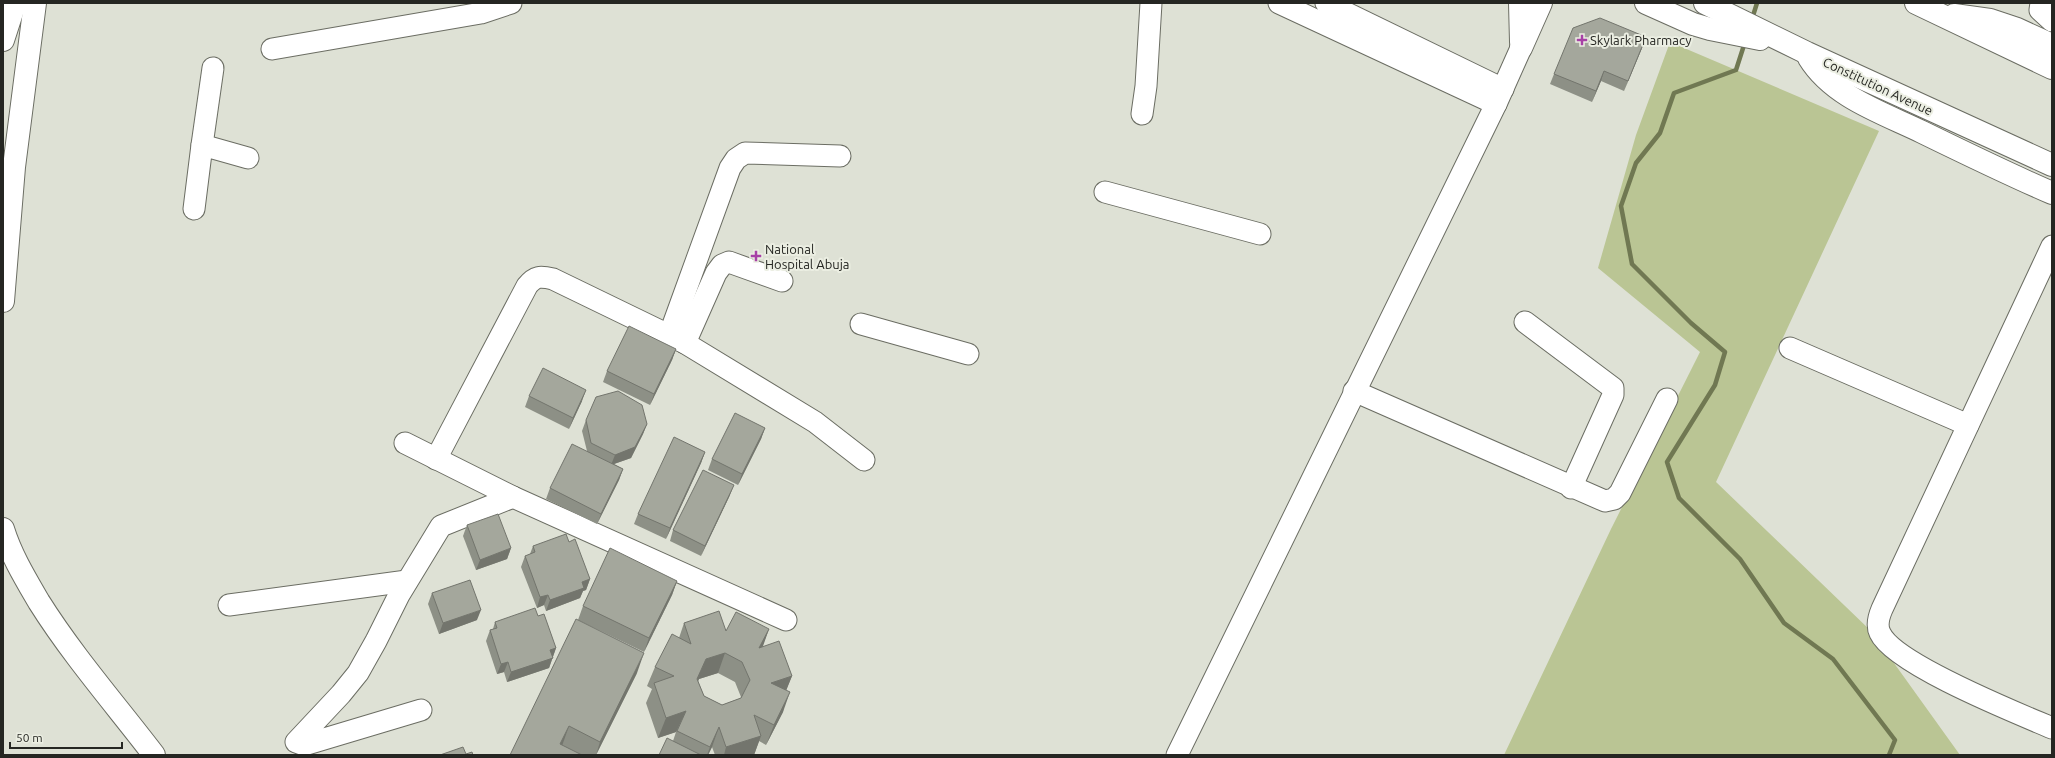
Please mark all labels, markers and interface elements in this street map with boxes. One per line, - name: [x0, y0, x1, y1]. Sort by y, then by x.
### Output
- place label: Skylark Pharmacy: [1590, 33, 1691, 47]
- marker: Skylark Pharmacy: [1577, 35, 1587, 45]
- street label: Constitution Avenue: [1821, 54, 1935, 118]
- place label: National Hospital Abuja: [765, 242, 850, 271]
- marker: National Hospital Abuja: [750, 250, 762, 262]
- scale bar: [10, 724, 122, 750]
- text: 50 m: [16, 731, 43, 744]

